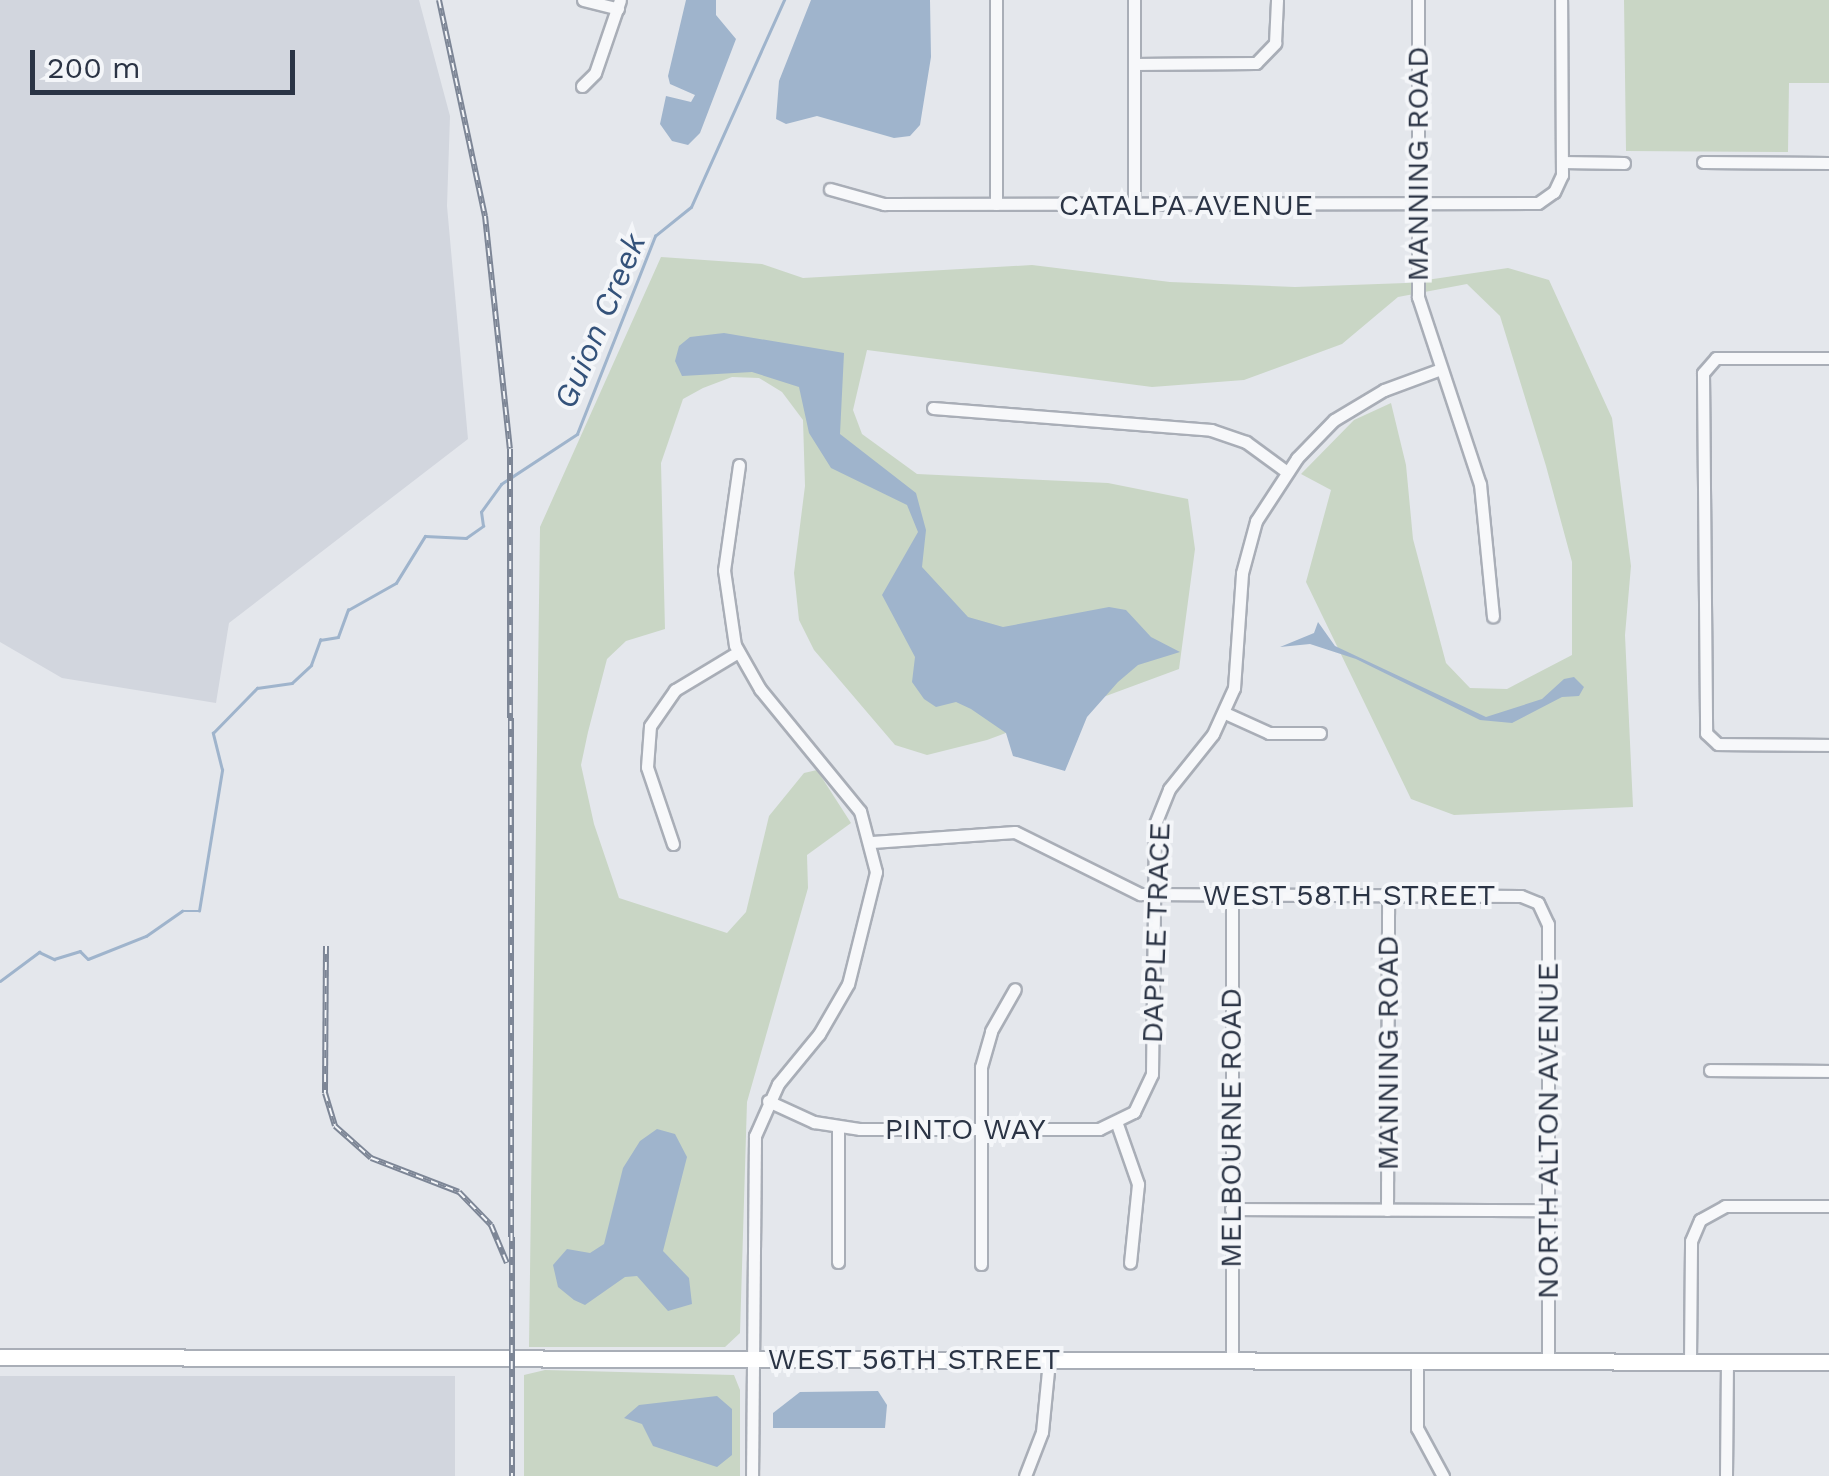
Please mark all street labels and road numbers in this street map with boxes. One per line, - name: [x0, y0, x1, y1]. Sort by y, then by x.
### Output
- street label: MANNING ROAD: [1400, 46, 1436, 282]
- street label: CATALPA AVENUE: [1058, 187, 1314, 223]
- street label: DAPPLE TRACE: [1134, 822, 1178, 1044]
- street label: WEST 58TH STREET: [1202, 877, 1496, 913]
- street label: MANNING ROAD: [1370, 935, 1406, 1171]
- street label: NORTH ALTON AVENUE: [1530, 961, 1566, 1301]
- street label: MELBOURNE ROAD: [1213, 988, 1249, 1268]
- street label: PINTO WAY: [884, 1111, 1046, 1147]
- street label: WEST 56TH STREET: [767, 1341, 1061, 1377]

